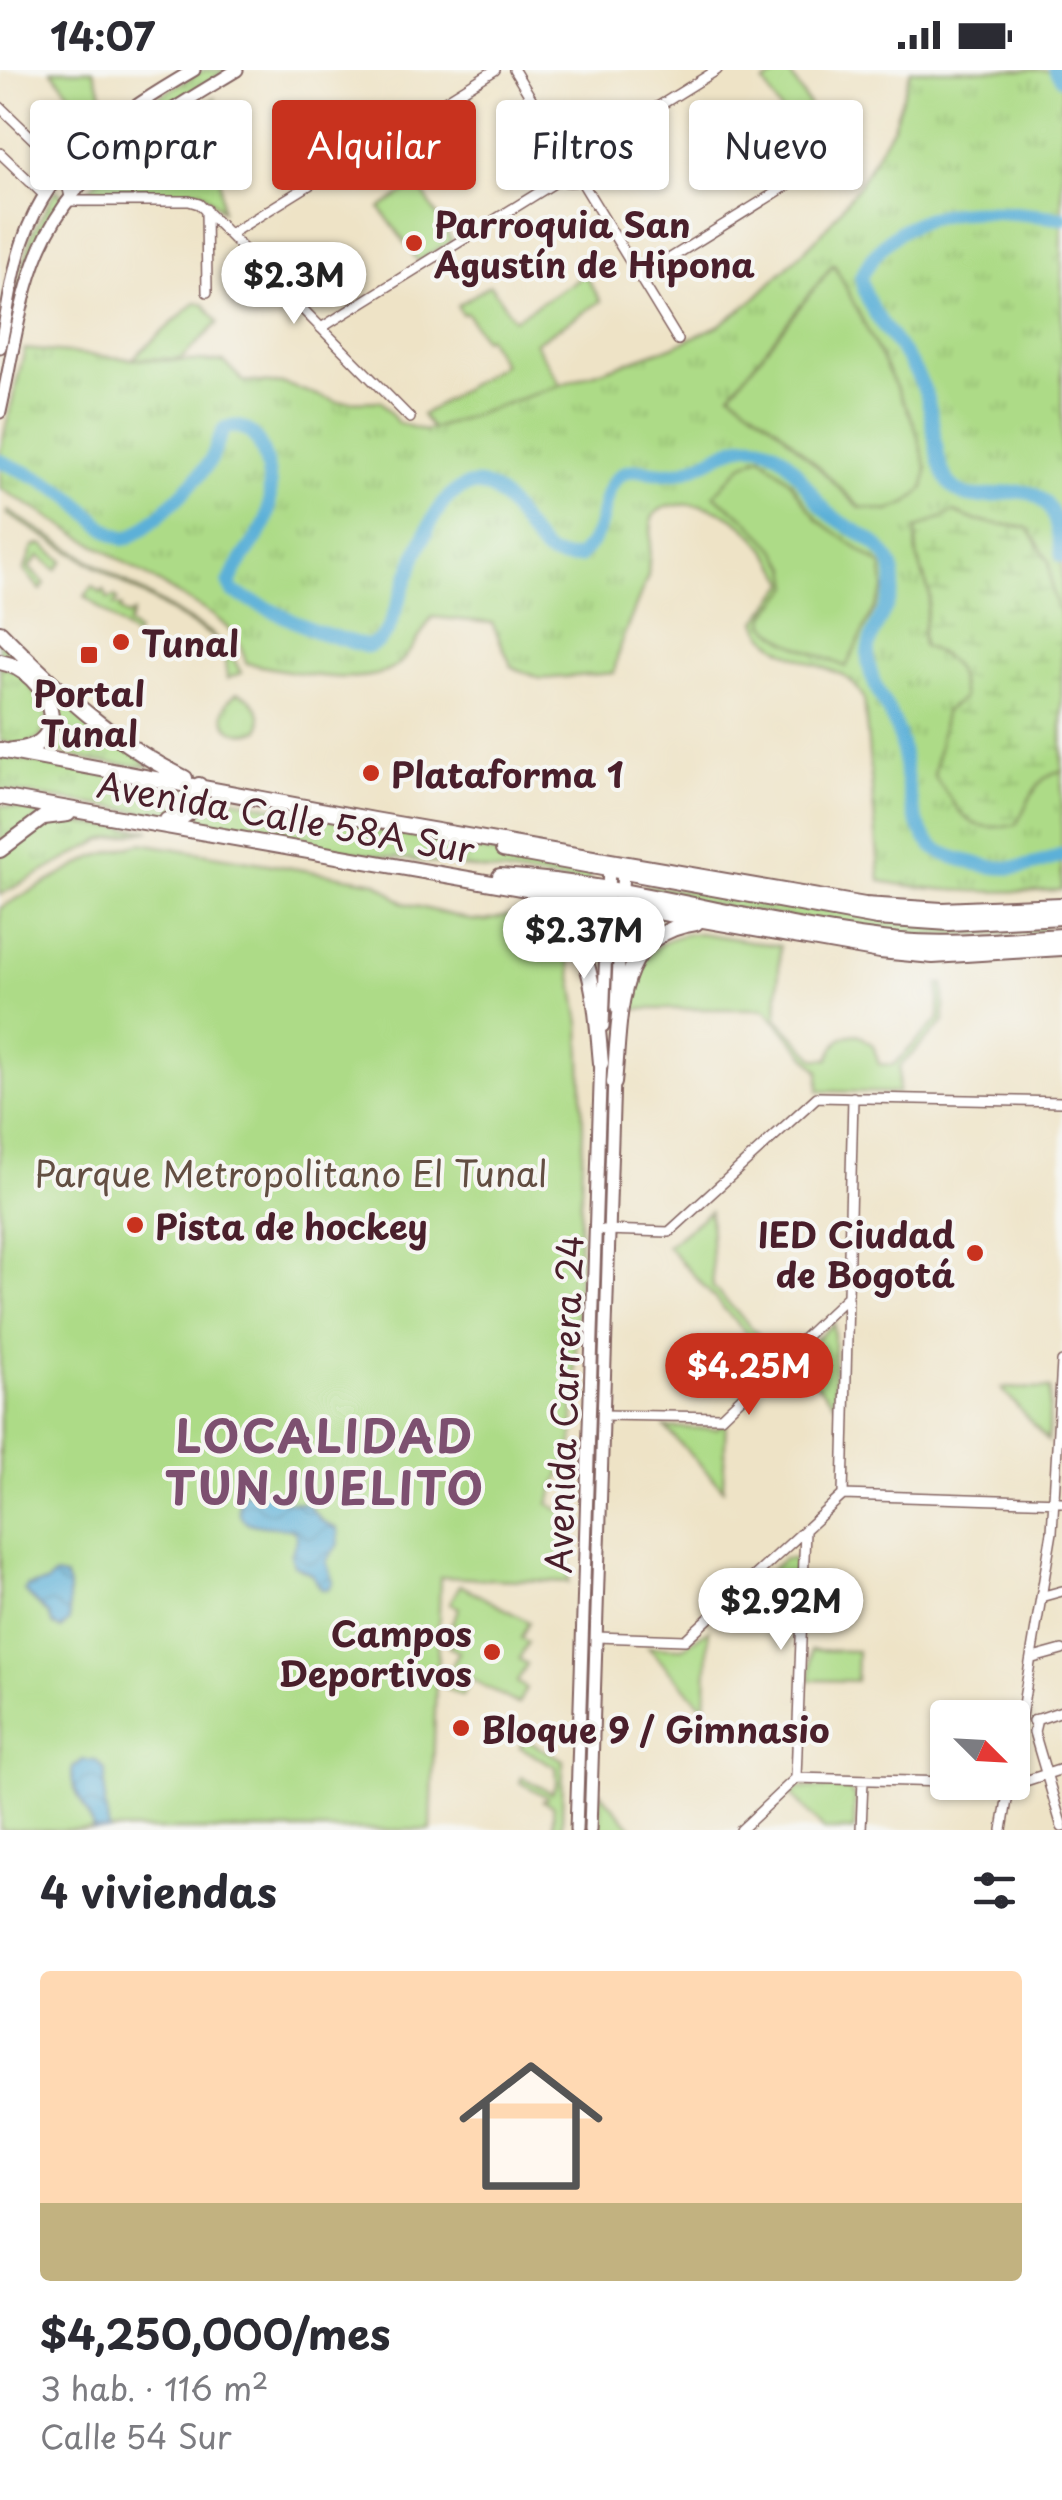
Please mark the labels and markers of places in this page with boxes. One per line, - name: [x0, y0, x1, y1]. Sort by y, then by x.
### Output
- place label: Parroquia San Agustín de Hipona: [433, 197, 755, 290]
- marker: Parroquia San Agustín de Hipona: [403, 232, 425, 254]
- pin: $2.3M: [224, 242, 364, 327]
- place label: Tunal: [141, 616, 239, 669]
- marker: Tunal: [110, 631, 132, 653]
- marker: Portal Tunal: [78, 644, 100, 666]
- place label: Portal Tunal: [33, 666, 145, 759]
- place label: Plataforma 1: [391, 747, 624, 800]
- marker: Plataforma 1: [360, 762, 382, 784]
- pin: $2.37M: [503, 897, 665, 982]
- place label: Pista de hockey: [155, 1199, 428, 1252]
- place label: IED Ciudad de Bogotá: [757, 1207, 955, 1300]
- marker: Pista de hockey: [124, 1214, 146, 1236]
- marker: IED Ciudad de Bogotá: [964, 1242, 986, 1264]
- pin: $4.25M: [668, 1333, 830, 1418]
- pin: $2.92M: [700, 1568, 862, 1653]
- place label: Campos Deportivos: [279, 1606, 472, 1699]
- marker: Campos Deportivos: [481, 1641, 503, 1663]
- place label: Bloque 9 / Gimnasio: [481, 1702, 830, 1755]
- marker: Bloque 9 / Gimnasio: [450, 1717, 472, 1739]

